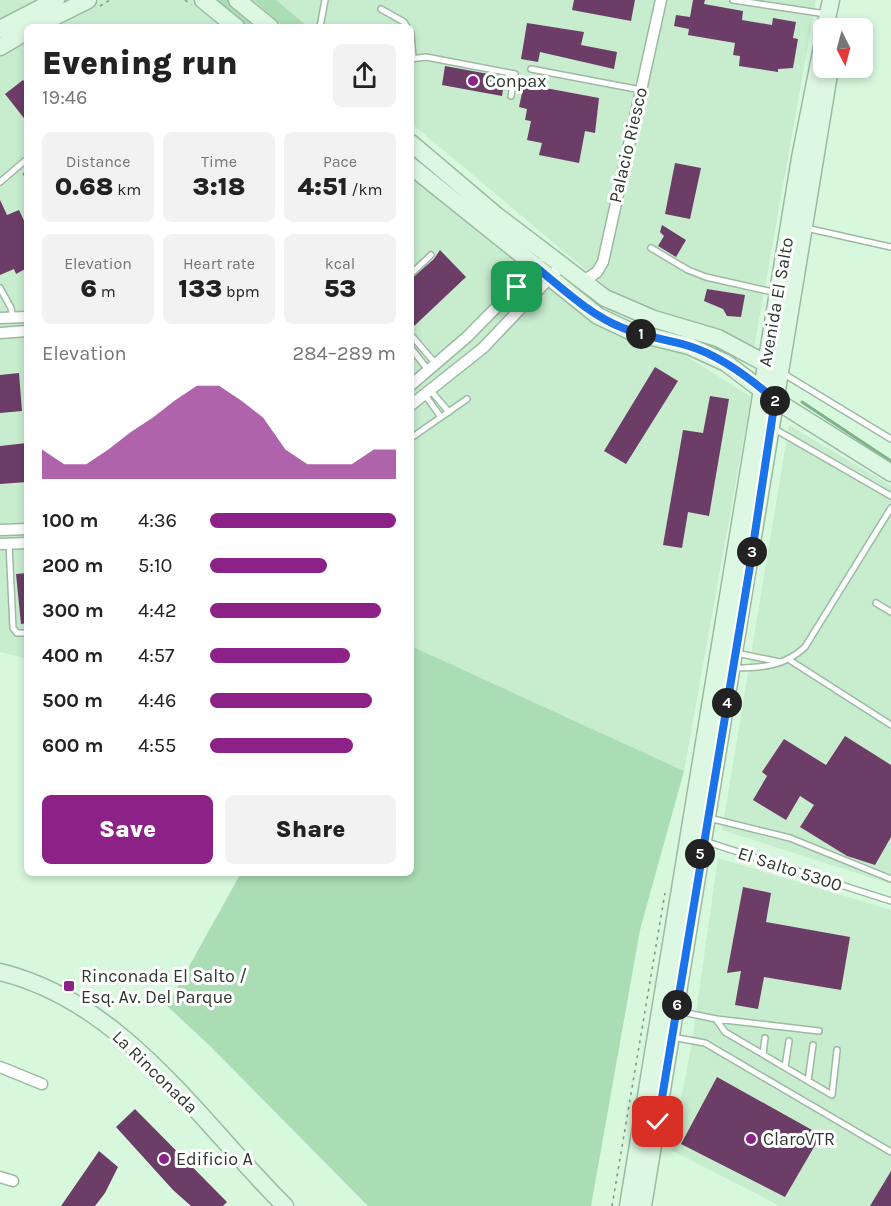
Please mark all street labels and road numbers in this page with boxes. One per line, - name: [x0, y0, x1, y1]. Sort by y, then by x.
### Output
- street label: Palacio Riesco: [604, 85, 652, 205]
- street label: Avenida El Salto: [754, 235, 798, 369]
- street label: El Salto 5300: [735, 842, 845, 896]
- street label: La Rinconada: [108, 1026, 202, 1118]

